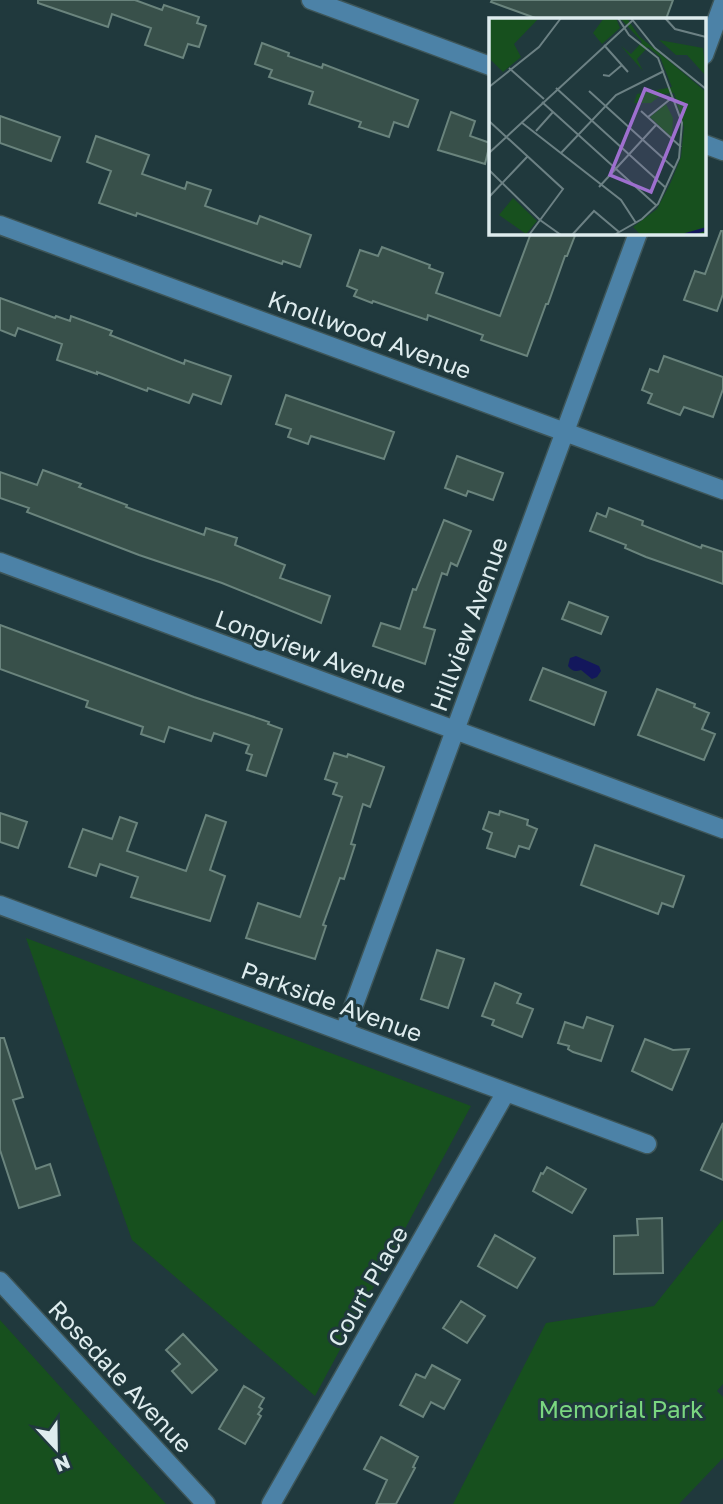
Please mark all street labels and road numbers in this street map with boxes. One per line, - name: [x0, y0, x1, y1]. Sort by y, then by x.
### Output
- street label: Knollwood Avenue: [264, 284, 476, 384]
- street label: Hillview Avenue: [423, 533, 513, 715]
- street label: Longview Avenue: [212, 603, 410, 699]
- street label: Parkside Avenue: [238, 955, 426, 1047]
- street label: Court Place: [321, 1220, 413, 1352]
- street label: Rosedale Avenue: [43, 1294, 199, 1458]

